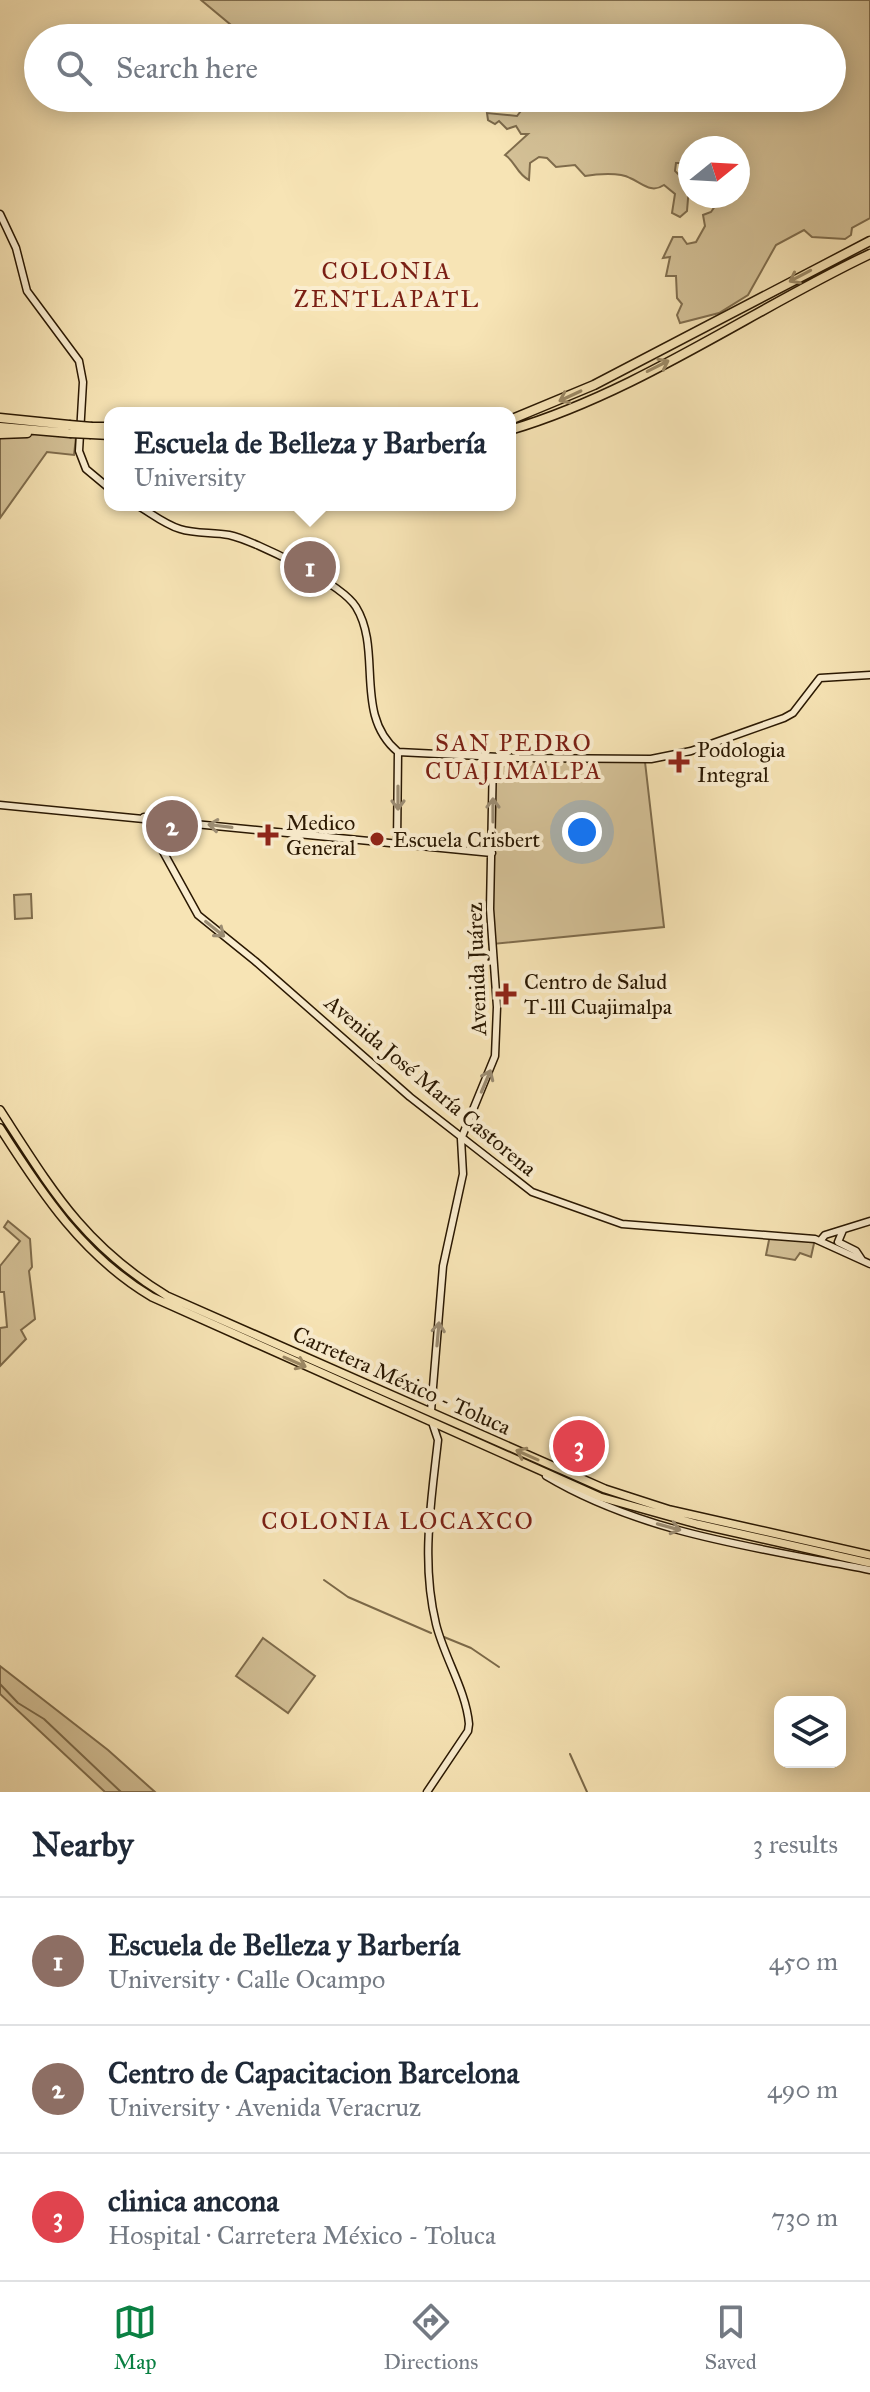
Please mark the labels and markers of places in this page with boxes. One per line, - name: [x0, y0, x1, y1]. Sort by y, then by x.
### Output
- pin: 1: [284, 537, 336, 597]
- place label: Podologia Integral: [697, 736, 786, 788]
- marker: Podologia Integral: [668, 751, 690, 773]
- pin: 2: [146, 796, 198, 856]
- place label: Medico General: [286, 809, 356, 861]
- marker: Medico General: [257, 824, 279, 846]
- place label: Escuela Crisbert: [393, 826, 540, 853]
- marker: Escuela Crisbert: [368, 830, 386, 848]
- place label: Centro de Salud T-lll Cuajimalpa: [524, 968, 673, 1020]
- marker: Centro de Salud T-lll Cuajimalpa: [495, 983, 517, 1005]
- pin: 3: [553, 1416, 605, 1476]

